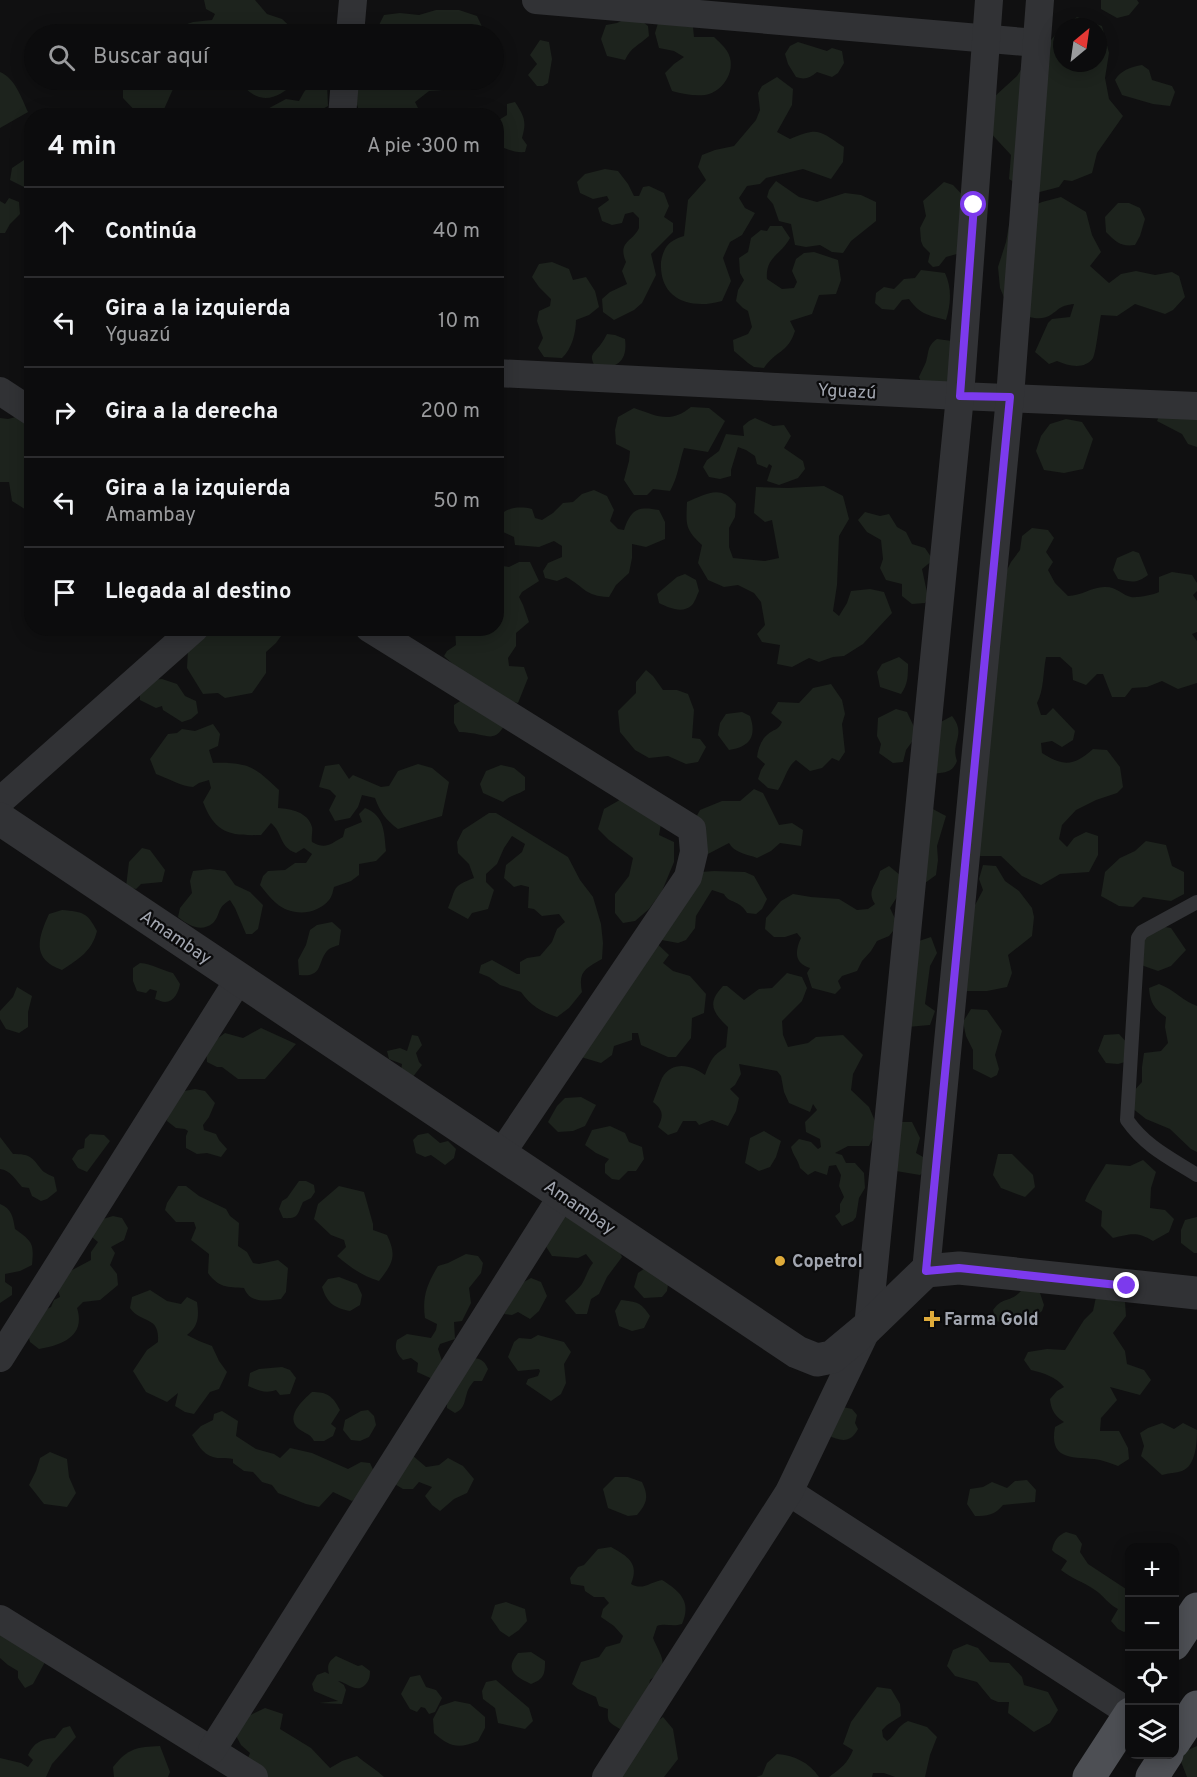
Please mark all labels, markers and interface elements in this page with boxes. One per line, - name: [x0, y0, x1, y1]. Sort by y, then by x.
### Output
- north arrow: [1053, 18, 1107, 72]
- search box: [24, 24, 504, 90]
- icon: search: [45, 41, 78, 74]
- text: Buscar aquí: [93, 44, 209, 71]
- text: 4 min: [48, 131, 117, 164]
- text: A pie · 300 m: [367, 134, 480, 160]
- route start: [960, 191, 986, 217]
- icon: ahead: [48, 216, 81, 249]
- text: Continúa: [105, 219, 197, 246]
- text: 40 m: [433, 219, 480, 245]
- text: Gira a la izquierda: [105, 296, 291, 323]
- icon: left: [48, 306, 81, 339]
- text: 10 m: [438, 309, 480, 335]
- text: Yguazú: [105, 323, 170, 349]
- street label: Yguazú: [817, 379, 877, 406]
- icon: right: [48, 396, 81, 429]
- text: Gira a la derecha: [105, 399, 278, 426]
- text: 200 m: [421, 399, 480, 425]
- text: Gira a la izquierda: [105, 476, 291, 503]
- icon: left: [48, 486, 81, 519]
- text: 50 m: [433, 489, 480, 515]
- text: Amambay: [105, 503, 196, 529]
- icon: arrive: [48, 576, 81, 609]
- text: Llegada al destino: [105, 579, 291, 606]
- street label: Amambay: [135, 906, 216, 971]
- street label: Amambay: [539, 1176, 620, 1241]
- place label: Copetrol: [792, 1251, 863, 1274]
- marker: Copetrol: [773, 1254, 787, 1268]
- route end: [1113, 1272, 1139, 1298]
- place label: Farma Gold: [944, 1309, 1039, 1332]
- marker: Farma Gold: [925, 1312, 939, 1326]
- map controls: [1125, 1543, 1179, 1759]
- button: +: [1125, 1543, 1179, 1597]
- button: −: [1125, 1597, 1179, 1651]
- button: locate: [1125, 1651, 1179, 1705]
- button: layers: [1125, 1705, 1179, 1759]

